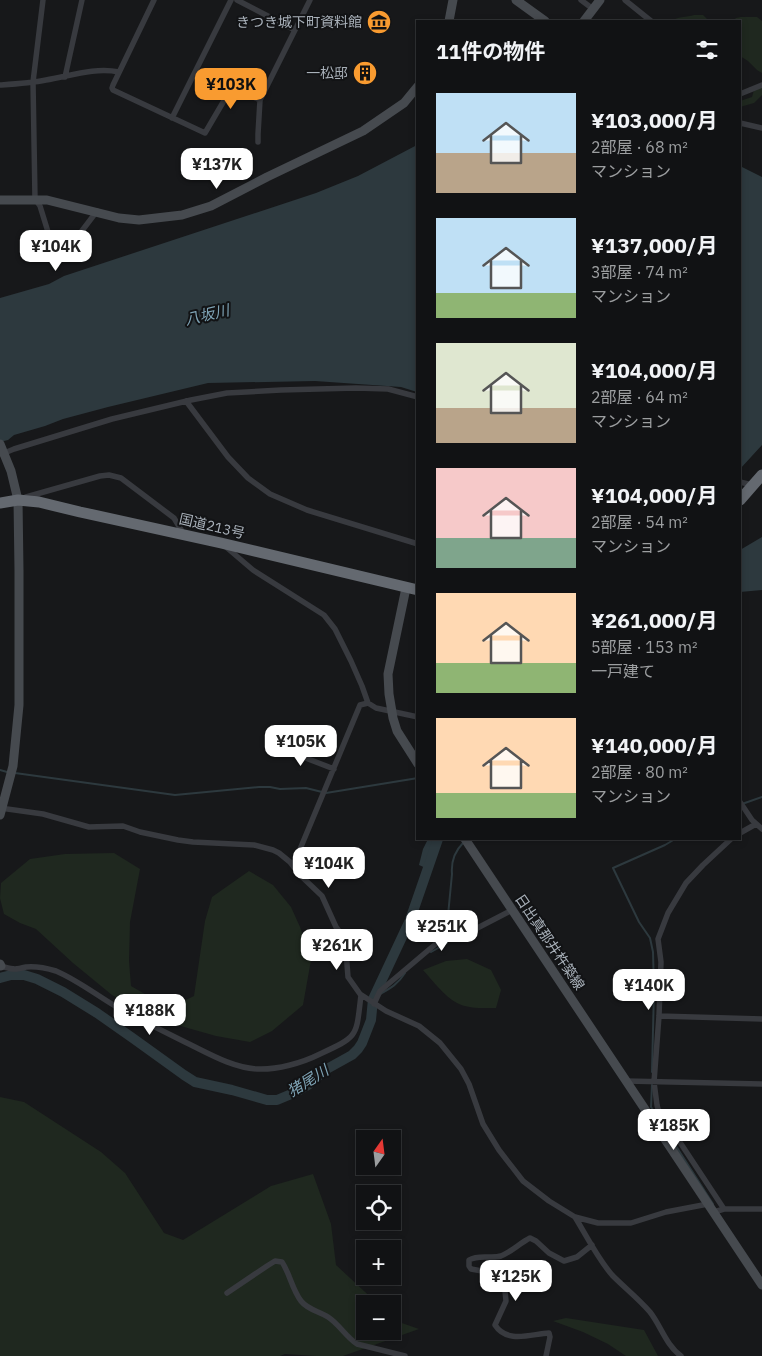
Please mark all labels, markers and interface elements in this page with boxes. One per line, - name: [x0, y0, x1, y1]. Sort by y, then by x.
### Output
- museum icon: きつき城下町資料館: [366, 9, 392, 35]
- place label: きつき城下町資料館: [236, 13, 362, 31]
- icon: filters: [693, 36, 721, 64]
- text: 11件の物件: [436, 37, 545, 65]
- building icon: 一松邸: [352, 60, 378, 86]
- place label: 一松邸: [306, 64, 348, 82]
- pin: ¥103K: [196, 68, 266, 110]
- text: ¥103K: [206, 74, 256, 94]
- text: ¥103,000/月: [591, 106, 717, 134]
- icon: home: [476, 113, 536, 173]
- text: 2部屋 · 68 m²: [591, 137, 688, 157]
- pin: ¥137K: [182, 148, 252, 190]
- text: ¥137K: [192, 154, 242, 174]
- text: マンション: [591, 161, 671, 181]
- pin: ¥104K: [21, 230, 91, 272]
- text: ¥137,000/月: [591, 231, 717, 259]
- text: ¥104K: [31, 236, 81, 256]
- icon: home: [476, 238, 536, 298]
- text: 3部屋 · 74 m²: [591, 262, 688, 282]
- text: マンション: [591, 286, 671, 306]
- water label: 八坂川: [183, 300, 233, 329]
- text: ¥104,000/月: [591, 356, 717, 384]
- icon: home: [476, 363, 536, 423]
- text: 2部屋 · 64 m²: [591, 387, 688, 407]
- text: マンション: [591, 411, 671, 431]
- text: ¥104,000/月: [591, 481, 717, 509]
- icon: home: [476, 488, 536, 548]
- street label: 国道213号: [177, 510, 247, 542]
- text: 2部屋 · 54 m²: [591, 512, 688, 532]
- text: マンション: [591, 536, 671, 556]
- text: ¥261,000/月: [591, 606, 717, 634]
- icon: home: [476, 613, 536, 673]
- text: 5部屋 · 153 m²: [591, 637, 697, 657]
- text: 一戸建て: [591, 661, 655, 681]
- pin: ¥105K: [266, 724, 336, 767]
- text: ¥105K: [276, 731, 326, 751]
- text: ¥140,000/月: [591, 731, 717, 759]
- icon: home: [476, 738, 536, 798]
- text: 2部屋 · 80 m²: [591, 762, 688, 782]
- text: マンション: [591, 786, 671, 806]
- pin: ¥104K: [294, 846, 364, 889]
- text: ¥104K: [304, 853, 354, 873]
- street label: 日出真那井杵築線: [511, 891, 589, 993]
- pin: ¥251K: [407, 910, 477, 952]
- text: ¥251K: [417, 916, 467, 936]
- pin: ¥261K: [302, 928, 372, 971]
- text: ¥261K: [312, 935, 362, 955]
- pin: ¥140K: [614, 968, 684, 1011]
- text: ¥140K: [624, 975, 674, 995]
- pin: ¥188K: [115, 994, 185, 1036]
- text: ¥188K: [125, 1000, 175, 1020]
- water label: 猪尾川: [284, 1060, 334, 1101]
- pin: ¥185K: [639, 1108, 709, 1151]
- text: ¥185K: [649, 1115, 699, 1135]
- north arrow: [356, 1130, 401, 1175]
- map controls: [356, 1130, 401, 1340]
- button: locate: [356, 1185, 401, 1230]
- button: +: [356, 1240, 401, 1285]
- pin: ¥125K: [481, 1260, 551, 1302]
- text: ¥125K: [491, 1266, 541, 1286]
- button: −: [356, 1295, 401, 1340]

